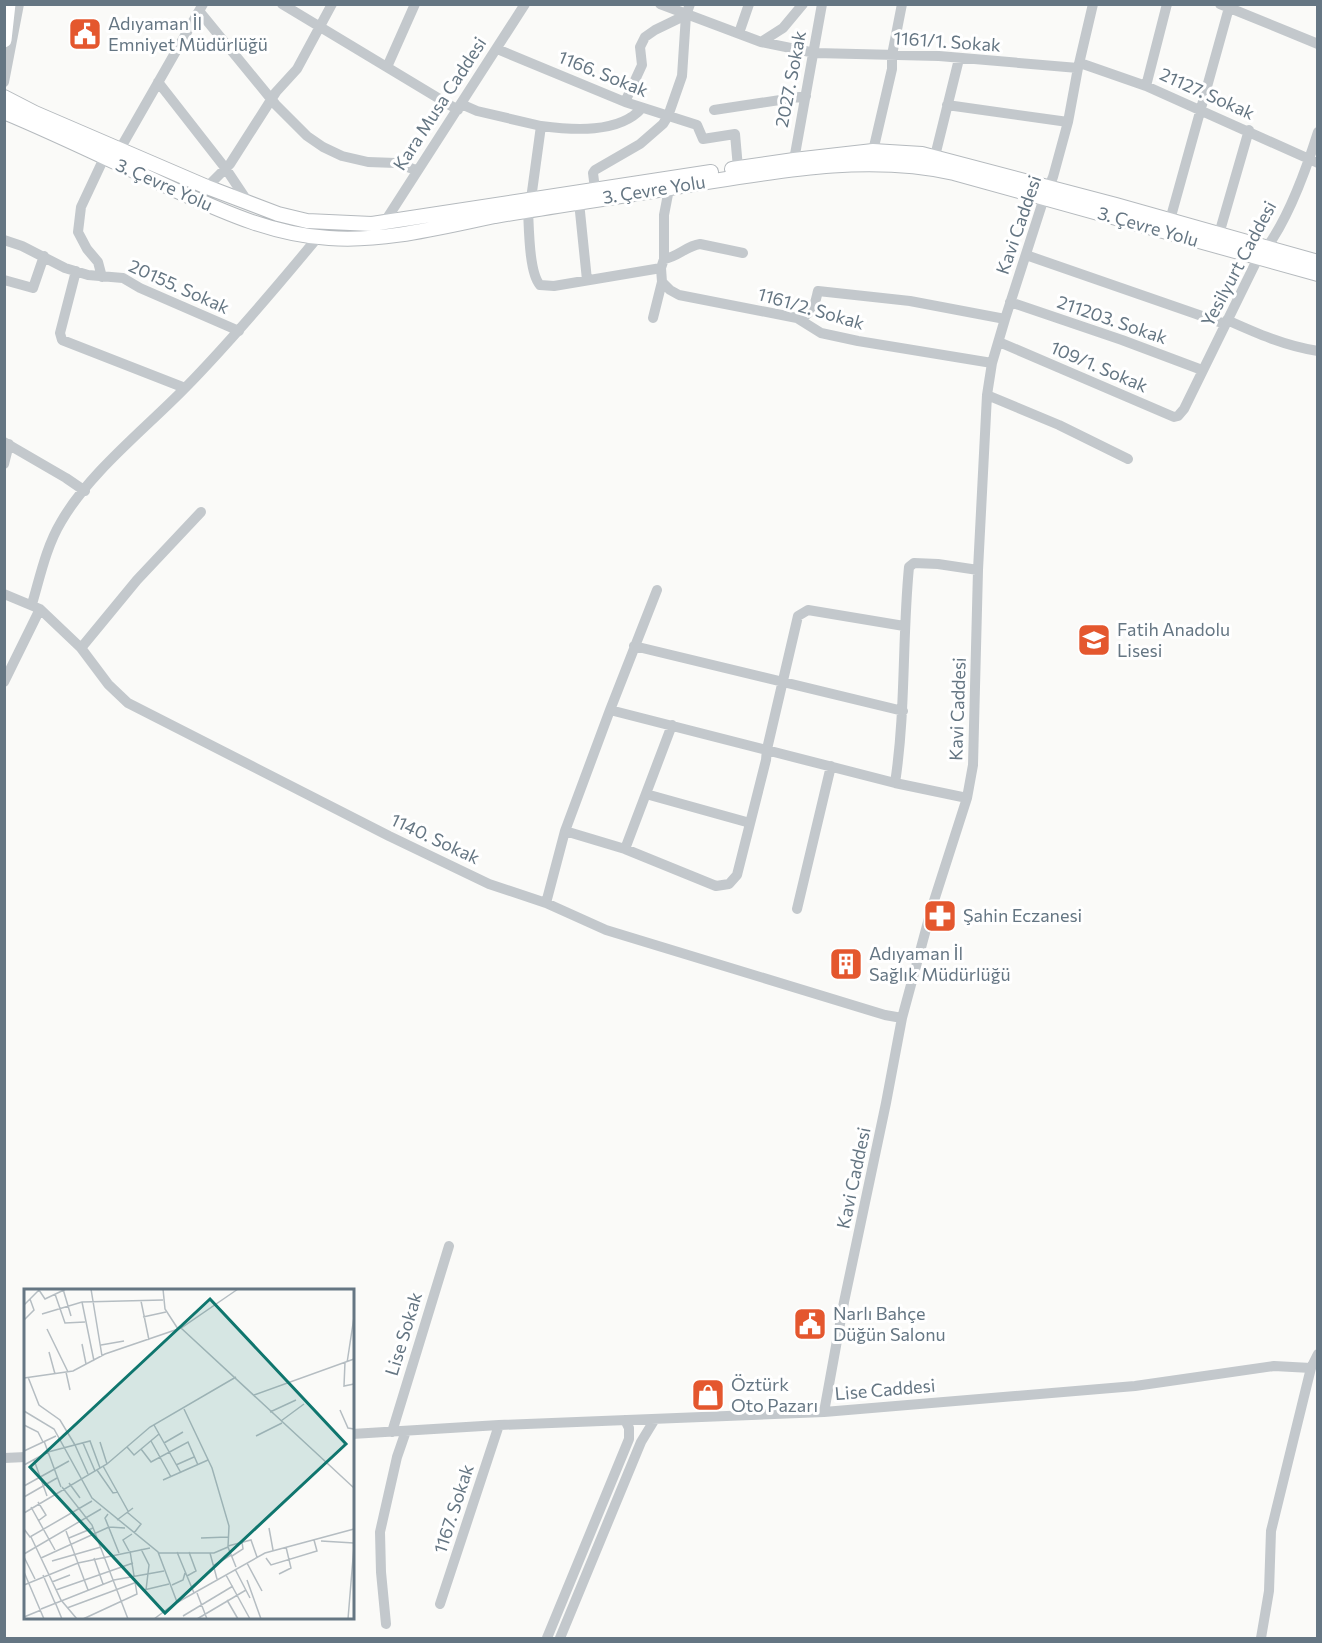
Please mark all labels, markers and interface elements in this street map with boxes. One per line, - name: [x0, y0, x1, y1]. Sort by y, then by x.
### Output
- place label: Adıyaman İl Emniyet Müdürlüğü: [108, 12, 268, 55]
- public building icon: Adıyaman İl Emniyet Müdürlüğü: [67, 16, 103, 52]
- street label: 1161/1. Sokak: [893, 26, 1002, 56]
- street label: 2027. Sokak: [770, 28, 810, 129]
- street label: Kara Musa Caddesi: [388, 33, 490, 174]
- street label: 1166. Sokak: [555, 45, 652, 101]
- street label: 21127. Sokak: [1157, 62, 1258, 124]
- street label: 3. Çevre Yolu: [113, 153, 216, 215]
- street label: 3. Çevre Yolu: [601, 170, 707, 208]
- street label: Kavi Caddesi: [991, 172, 1045, 277]
- street label: Yesilyurt Caddesi: [1196, 197, 1281, 330]
- street label: 3. Çevre Yolu: [1095, 201, 1201, 251]
- street label: 20155. Sokak: [126, 254, 233, 318]
- street label: 1161/2. Sokak: [755, 282, 867, 334]
- street label: 211203. Sokak: [1054, 290, 1170, 348]
- street label: 109/1. Sokak: [1047, 336, 1152, 397]
- place label: Fatih Anadolu Lisesi: [1117, 618, 1230, 661]
- school or university icon: Fatih Anadolu Lisesi: [1076, 622, 1112, 658]
- street label: Kavi Caddesi: [944, 657, 970, 761]
- street label: 1140. Sokak: [387, 808, 484, 868]
- pharmacy icon: Şahin Eczanesi: [922, 898, 958, 934]
- place label: Şahin Eczanesi: [963, 904, 1082, 926]
- place label: Adıyaman İl Sağlık Müdürlüğü: [869, 942, 1010, 985]
- building icon: Adıyaman İl Sağlık Müdürlüğü: [828, 946, 864, 982]
- street label: Kavi Caddesi: [832, 1125, 875, 1231]
- inset map: [24, 1289, 354, 1619]
- street label: Lise Sokak: [380, 1289, 426, 1378]
- place label: Narlı Bahçe Düğün Salonu: [833, 1302, 946, 1345]
- public building icon: Narlı Bahçe Düğün Salonu: [792, 1306, 828, 1342]
- place label: Öztürk Oto Pazarı: [731, 1373, 818, 1416]
- street label: Lise Caddesi: [834, 1374, 936, 1404]
- shop icon: Öztürk Oto Pazarı: [690, 1377, 726, 1413]
- street label: 1167. Sokak: [428, 1461, 478, 1556]

